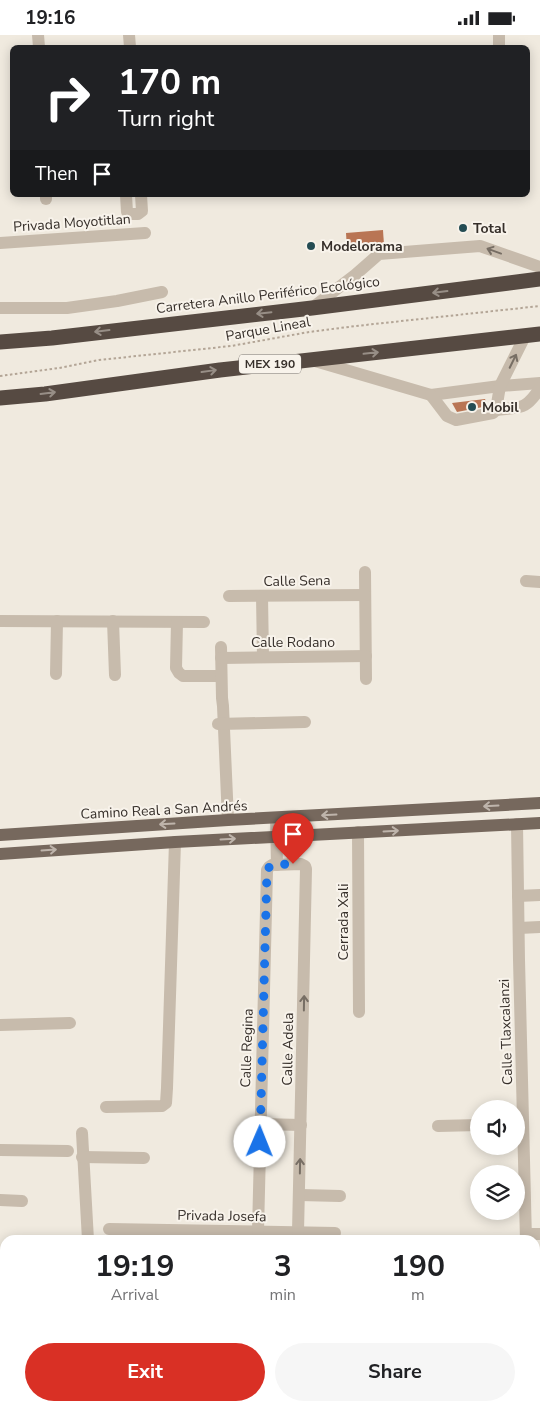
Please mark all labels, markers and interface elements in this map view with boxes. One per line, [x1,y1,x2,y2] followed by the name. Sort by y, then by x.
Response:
[25,5,75,31] text: 19:16
[118,59,221,106] text: 170 m
[35,65,100,130] icon: right
[118,104,214,134] text: Turn right
[88,160,116,188] icon: arrive
[35,161,78,187] text: Then
[13,209,131,237] street label: Privada Moyotitlan
[473,219,507,238] place label: Total
[457,222,469,234] marker: Total
[321,237,403,256] place label: Modelorama
[305,240,317,252] marker: Modelorama
[487,246,502,255] one-way arrow
[155,272,381,318] street label: Carretera Anillo Periférico Ecológico
[432,287,448,297] one-way arrow
[256,308,272,318] one-way arrow
[224,312,313,346] street label: Parque Lineal
[94,326,110,336] one-way arrow
[363,348,379,358] one-way arrow
[509,354,518,369] one-way arrow
[239,355,301,373] road number: MEX 190
[201,366,217,376] one-way arrow
[40,388,56,398] one-way arrow
[482,398,519,417] place label: Mobil
[466,401,478,413] marker: Mobil
[263,571,331,591] street label: Calle Sena
[251,633,335,652] street label: Calle Rodano
[80,796,248,824] street label: Camino Real a San Andrés
[484,801,500,810] one-way arrow
[321,811,337,820] one-way arrow
[272,813,314,864] pin
[159,820,175,829] one-way arrow
[279,820,307,848] icon: arrive
[382,826,398,835] one-way arrow
[220,834,236,843] one-way arrow
[40,845,56,855] one-way arrow
[334,884,353,960] street label: Cerrada Xali
[495,979,517,1085] street label: Calle Tlaxcalanzi
[299,995,308,1011] one-way arrow
[236,1008,258,1088] street label: Calle Regina
[278,1012,298,1086] street label: Calle Adela
[470,1100,525,1220] map controls
[470,1100,525,1155] button: sound
[233,1115,285,1167] position arrow
[295,1158,305,1174] one-way arrow
[470,1165,525,1220] button: layers
[177,1206,267,1226] street label: Privada Josefa
[95,1246,174,1287] text: 19:19
[274,1246,292,1287] text: 3
[391,1246,445,1287] text: 190
[111,1284,159,1306] text: Arrival
[269,1284,296,1306] text: min
[411,1284,425,1306] text: m
[25,1343,265,1401] button: Exit
[275,1343,515,1401] button: Share

